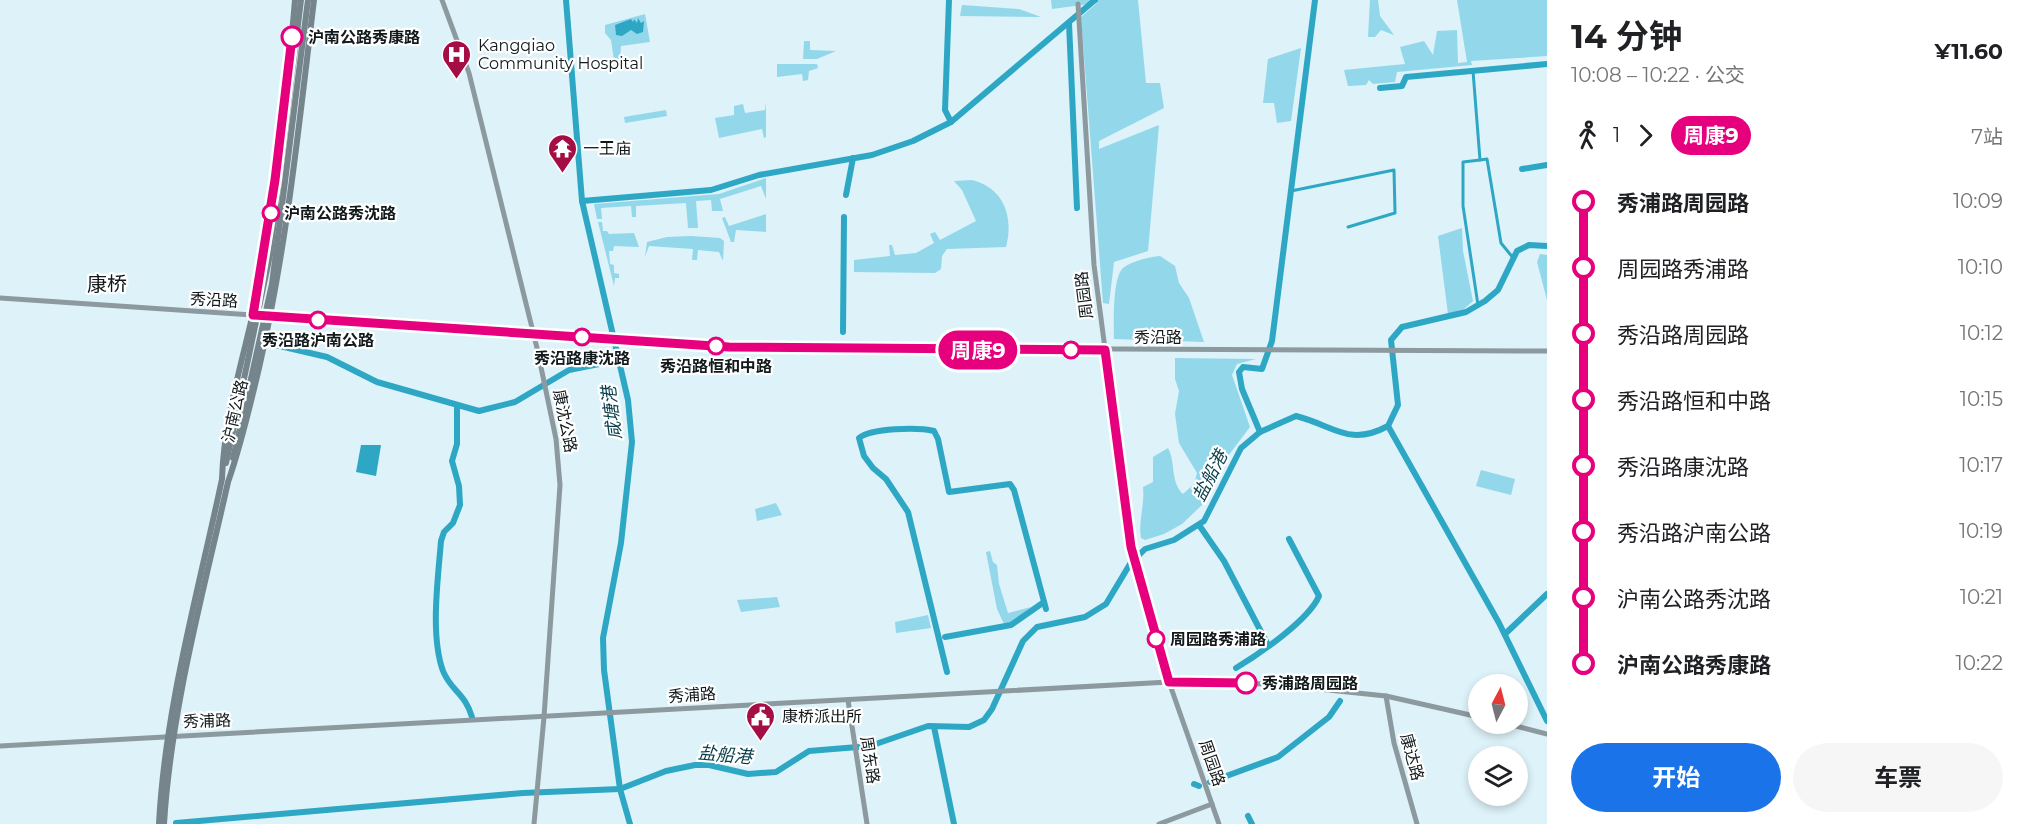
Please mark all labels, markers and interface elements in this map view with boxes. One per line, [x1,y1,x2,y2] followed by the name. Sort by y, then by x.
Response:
[1571,16,1682,56] text: 14 分钟
[281,26,303,48] marker: 沪南公路秀康路
[308,28,420,47] place label: 沪南公路秀康路
[478,36,643,73] place label: Kangqiao Community Hospital
[441,38,473,80] hospital icon: Kangqiao Community Hospital
[1934,38,2003,65] text: ¥11.60
[1571,63,1745,87] text: 10:08 – 10:22 · 公交
[1571,119,1604,152] icon: walk
[1629,119,1662,152] icon: forward
[1613,123,1620,147] text: 1
[1683,123,1739,148] text: 周康9
[1971,125,2003,149] text: 7站
[546,132,578,174] temple icon: 一王庙
[583,139,631,158] place label: 一王庙
[1953,189,2003,213] text: 10:09
[1617,190,1749,217] text: 秀浦路周园路
[262,204,280,222] marker: 沪南公路秀沈路
[284,204,396,223] place label: 沪南公路秀沈路
[1958,255,2003,279] text: 10:10
[1617,256,1749,283] text: 周园路秀浦路
[1072,270,1096,320] street label: 周园路
[87,272,127,296] district label: 康桥
[190,289,238,311] street label: 秀沿路
[309,311,327,329] marker: 秀沿路沪南公路
[1960,321,2003,345] text: 10:12
[1617,322,1749,349] text: 秀沿路周园路
[573,328,591,346] marker: 秀沿路康沈路
[1134,328,1182,347] street label: 秀沿路
[944,330,1012,370] line badge: 周康9
[262,331,374,350] place label: 秀沿路沪南公路
[707,337,725,355] marker: 秀沿路恒和中路
[950,338,1006,363] text: 周康9
[1062,341,1080,359] unlabelled marker
[534,349,630,368] place label: 秀沿路康沈路
[660,357,772,376] place label: 秀沿路恒和中路
[219,378,251,444] street label: 沪南公路
[597,382,626,441] water label: 咸塘港
[1960,387,2003,411] text: 10:15
[550,388,580,454] street label: 康沈公路
[1617,388,1771,415] text: 秀沿路恒和中路
[1188,444,1233,505] water label: 盐船港
[1959,453,2003,477] text: 10:17
[1617,454,1749,481] text: 秀沿路康沈路
[1959,519,2003,543] text: 10:19
[1617,520,1771,547] text: 秀沿路沪南公路
[1960,585,2003,609] text: 10:21
[1617,586,1771,613] text: 沪南公路秀沈路
[1147,630,1165,648] marker: 周园路秀浦路
[1170,630,1266,649] place label: 周园路秀浦路
[1956,651,2003,675] text: 10:22
[1617,652,1771,679] text: 沪南公路秀康路
[1235,672,1257,694] marker: 秀浦路周园路
[1262,674,1358,693] place label: 秀浦路周园路
[1468,674,1528,734] north arrow
[1468,674,1528,806] map controls
[667,684,717,706] street label: 秀浦路
[745,700,777,742] public building icon: 康桥派出所
[782,707,862,726] place label: 康桥派出所
[183,711,231,731] street label: 秀浦路
[1397,731,1427,783] street label: 康达路
[857,735,883,785] street label: 周东路
[1195,737,1229,789] street label: 周园路
[697,742,756,769] water label: 盐船港
[1571,743,1781,812] button: 开始
[1793,743,2003,812] button: 车票
[1468,746,1528,806] button: layers

